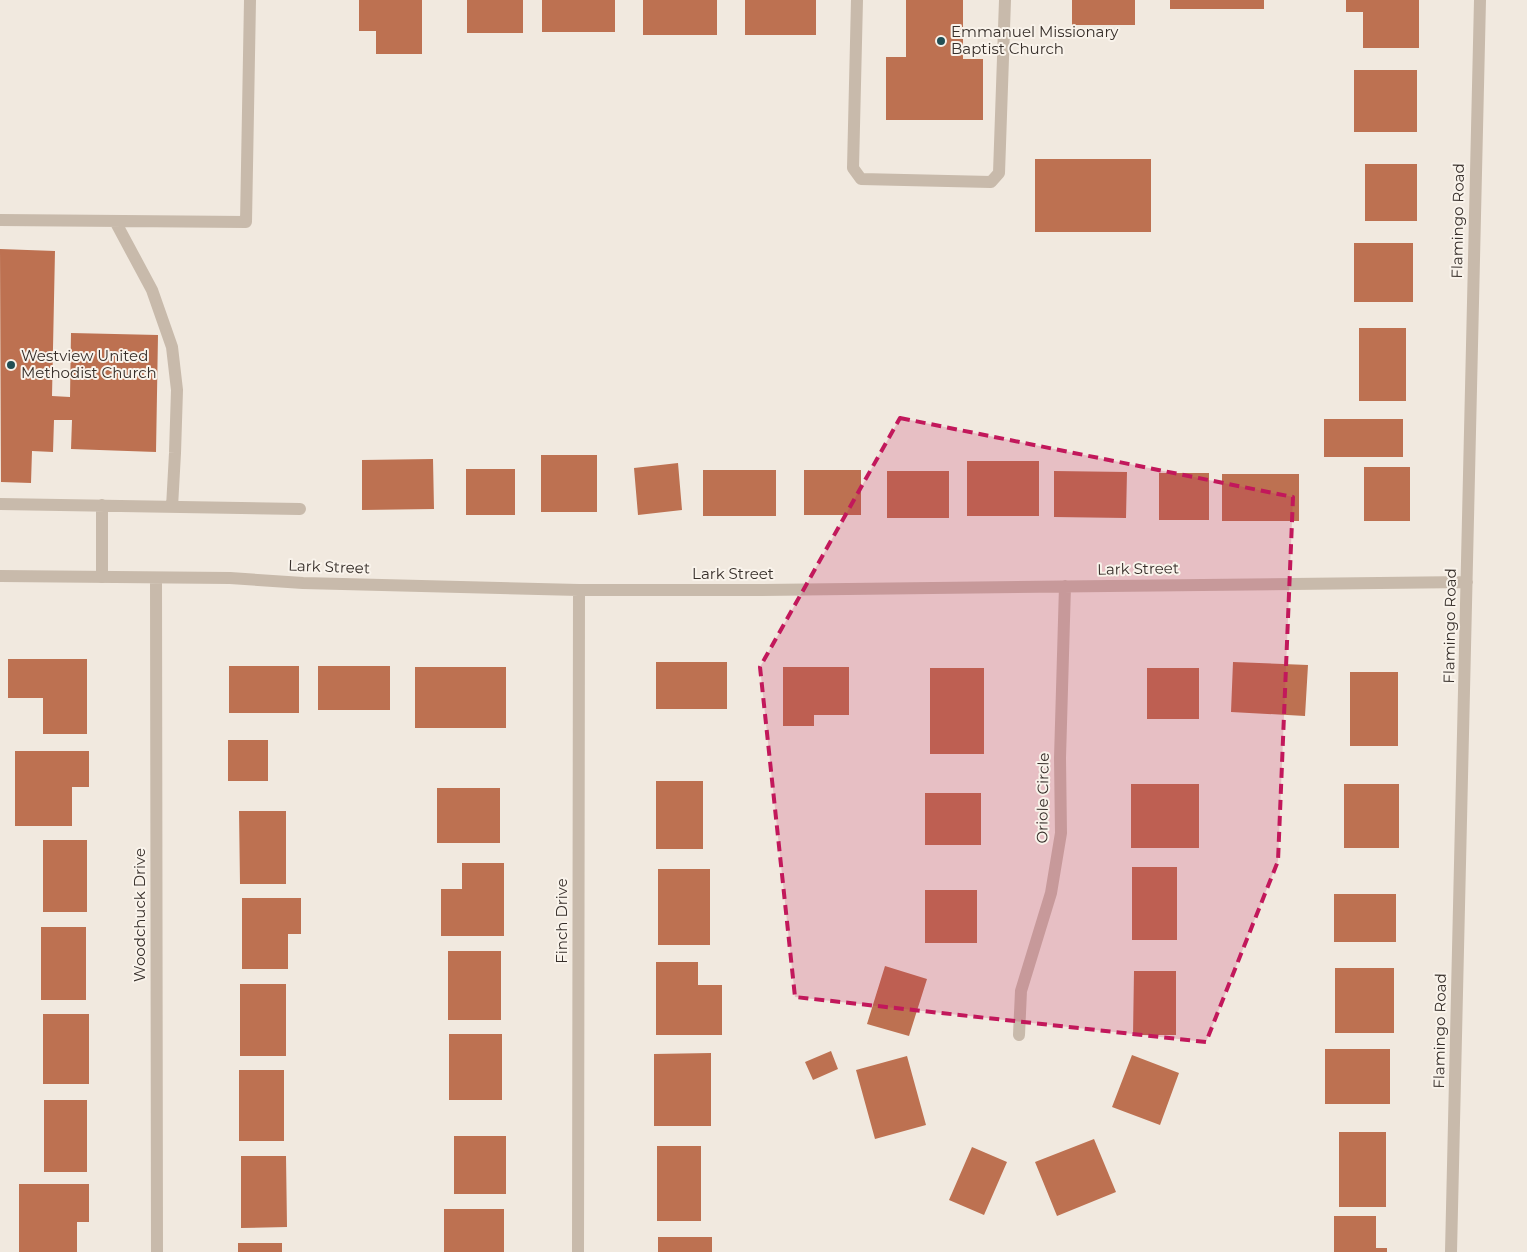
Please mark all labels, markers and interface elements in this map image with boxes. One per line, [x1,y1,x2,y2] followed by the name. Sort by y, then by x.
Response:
[951,22,1119,58] place label: Emmanuel Missionary Baptist Church
[935,35,947,47] marker: Emmanuel Missionary Baptist Church
[1447,163,1468,279] street label: Flamingo Road
[21,346,157,382] place label: Westview United Methodist Church
[5,359,17,371] marker: Westview United Methodist Church
[288,556,370,577] street label: Lark Street
[1097,558,1179,579] street label: Lark Street
[692,564,774,583] street label: Lark Street
[1439,568,1460,684] street label: Flamingo Road
[1032,752,1053,844] street label: Oriole Circle
[130,848,149,982] street label: Woodchuck Drive
[552,878,571,964] street label: Finch Drive
[1429,973,1450,1089] street label: Flamingo Road

